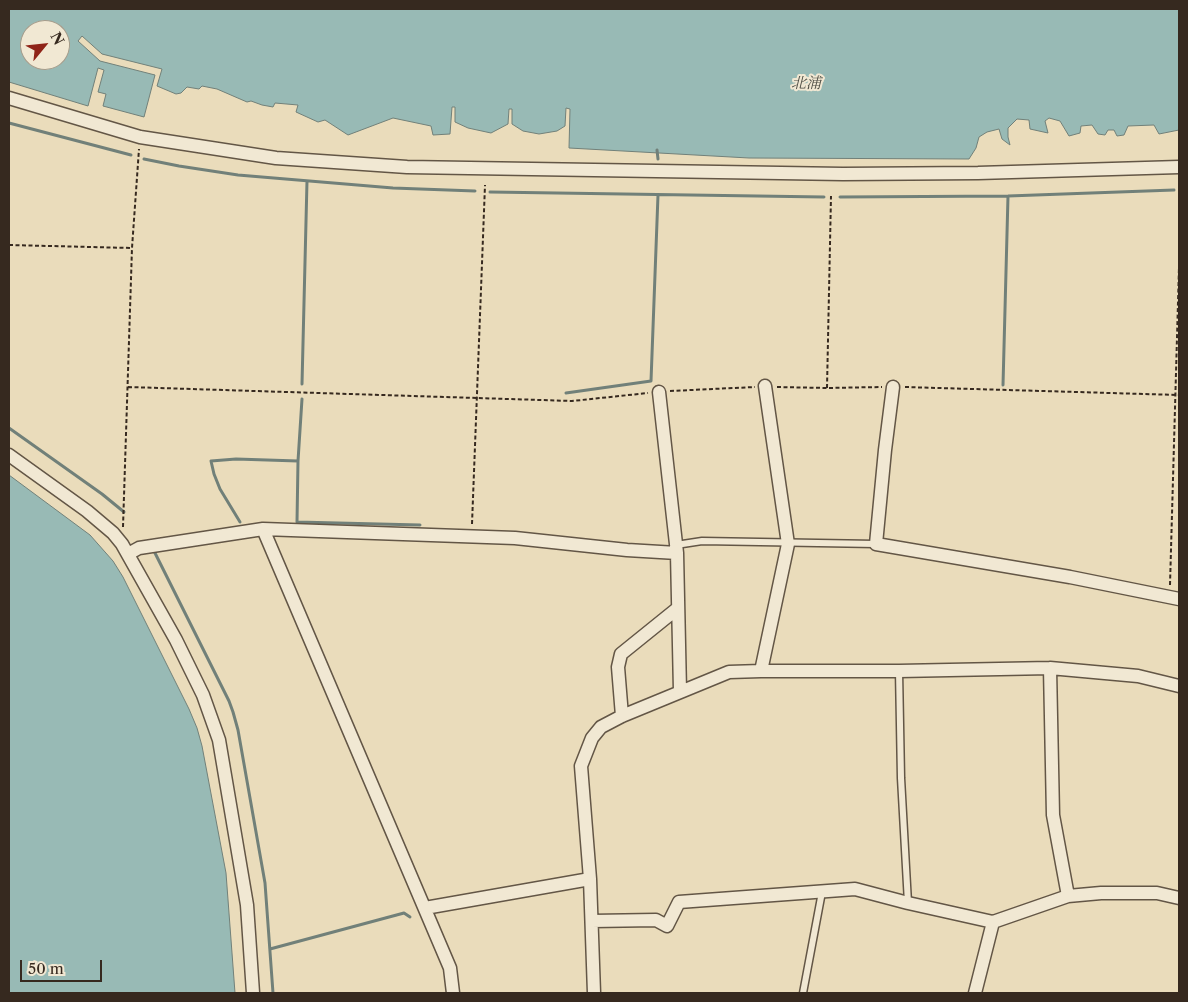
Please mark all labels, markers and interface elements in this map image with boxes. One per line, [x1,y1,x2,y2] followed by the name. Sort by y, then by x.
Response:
[20,20,70,70] north arrow
[47,29,68,48] text: N
[791,75,821,93] water label: 北浦
[22,950,105,982] scale bar
[28,959,64,978] text: 50 m

